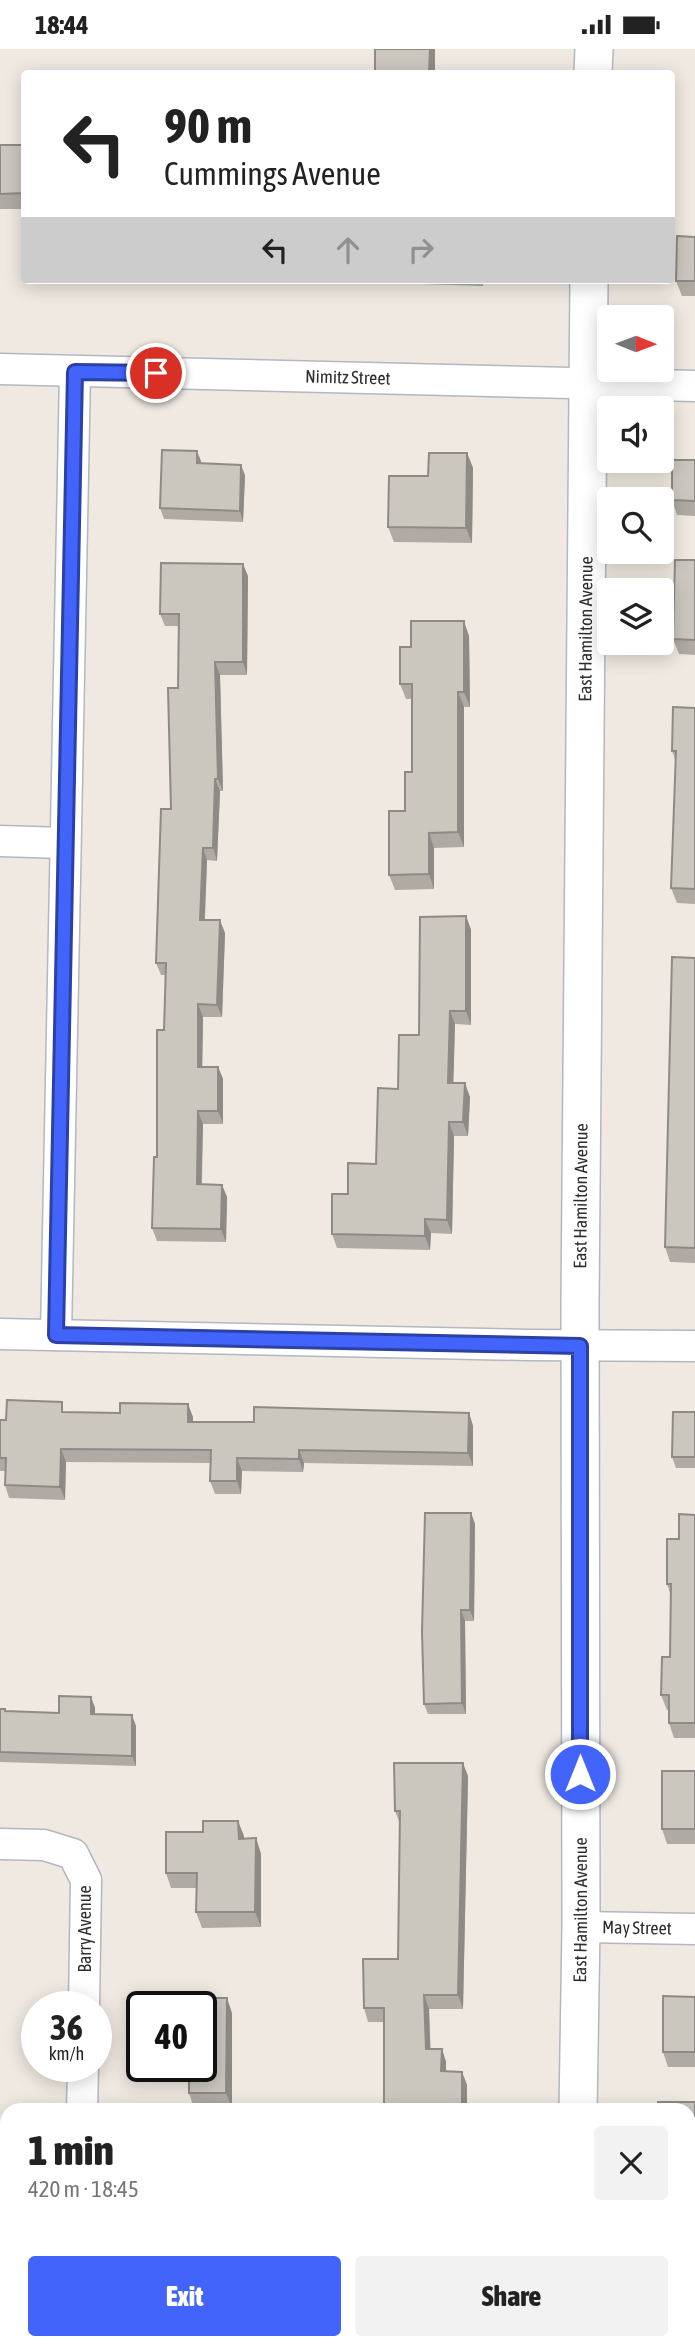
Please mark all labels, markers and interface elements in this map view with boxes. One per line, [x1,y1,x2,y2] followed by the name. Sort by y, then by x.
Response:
[35,10,89,40] text: 18:44
[164,97,252,153] text: 90 m
[49,98,140,189] icon: left
[164,155,381,192] text: Cummings Avenue
[256,231,294,269] icon: left
[329,231,367,269] icon: ahead
[402,231,440,269] icon: right
[597,305,674,381] north arrow
[597,305,674,655] map controls
[126,343,186,403] pin
[137,354,175,392] icon: arrive
[305,365,391,389] street label: Nimitz Street
[597,396,674,473] button: sound
[597,487,674,564] button: search
[574,556,597,702] street label: East Hamilton Avenue
[597,578,674,655] button: layers
[569,1123,592,1269] street label: East Hamilton Avenue
[543,1737,617,1811] position arrow
[569,1837,591,1983] street label: East Hamilton Avenue
[74,1885,95,1973] street label: Barry Avenue
[602,1916,672,1939] street label: May Street
[126,1991,217,2082] speed limit sign: 40
[50,2007,83,2047] text: 36
[49,2043,84,2064] text: km/h
[28,2126,114,2174] text: 1 min
[594,2126,668,2200] button: close
[28,2176,139,2202] text: 420 m · 18:45
[28,2256,341,2336] button: Exit
[355,2256,668,2336] button: Share

